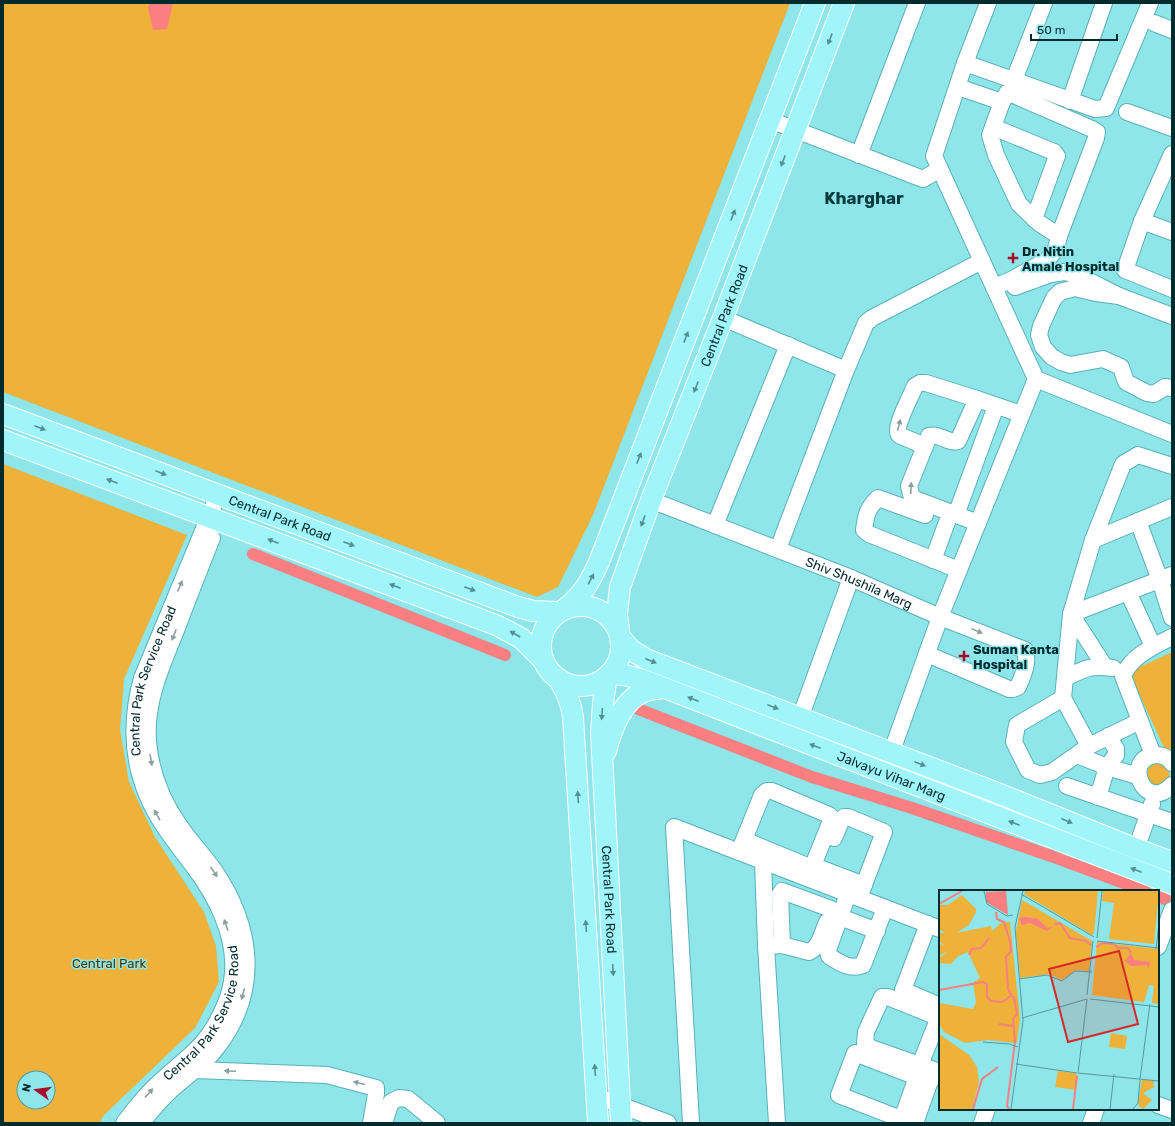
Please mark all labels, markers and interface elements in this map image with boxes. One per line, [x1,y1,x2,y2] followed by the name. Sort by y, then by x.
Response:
[1031,16,1117,42] scale bar
[1037,23,1065,37] text: 50 m
[826,34,832,46] one-way arrow
[780,155,786,167] one-way arrow
[824,188,904,208] district label: Kharghar
[730,209,736,221] one-way arrow
[1022,244,1119,274] place label: Dr. Nitin Amale Hospital
[1007,252,1019,264] marker: Dr. Nitin Amale Hospital
[697,262,750,369] street label: Central Park Road
[684,330,690,342] one-way arrow
[693,381,699,392] one-way arrow
[897,419,903,431] one-way arrow
[34,425,46,431] one-way arrow
[637,451,643,463] one-way arrow
[156,471,168,477] one-way arrow
[105,477,117,483] one-way arrow
[908,481,914,494] one-way arrow
[227,492,333,544] street label: Central Park Road
[640,515,646,527] one-way arrow
[267,537,279,543] one-way arrow
[343,541,355,547] one-way arrow
[804,554,915,612] street label: Shiv Shushila Marg
[588,573,595,584] one-way arrow
[177,580,183,591] one-way arrow
[388,583,400,589] one-way arrow
[465,587,477,593] one-way arrow
[127,603,179,757] street label: Central Park Service Road
[971,628,983,634] one-way arrow
[170,629,176,641] one-way arrow
[509,631,521,638] one-way arrow
[973,642,1059,672] place label: Suman Kanta Hospital
[958,650,970,662] marker: Suman Kanta Hospital
[646,658,658,664] one-way arrow
[688,696,699,702] one-way arrow
[767,705,779,711] one-way arrow
[598,708,605,720] one-way arrow
[808,742,820,748] one-way arrow
[835,748,948,804] street label: Jalvayu Vihar Marg
[148,754,154,766] one-way arrow
[915,762,927,768] one-way arrow
[575,790,581,803] one-way arrow
[154,810,160,821] one-way arrow
[1008,819,1020,825] one-way arrow
[1062,819,1074,825] one-way arrow
[599,845,620,954] street label: Central Park Road
[211,866,218,878] one-way arrow
[1129,866,1141,872] one-way arrow
[939,890,1159,1110] inset map
[222,919,228,931] one-way arrow
[583,919,589,932] one-way arrow
[160,945,241,1083] street label: Central Park Service Road
[72,956,146,971] park label: Central Park
[610,964,617,976] one-way arrow
[240,989,246,1001] one-way arrow
[591,1064,598,1076] one-way arrow
[224,1068,236,1075] one-way arrow
[16,1070,56,1110] north arrow
[353,1080,365,1086] one-way arrow
[20,1082,34,1093] text: N
[144,1088,154,1098] one-way arrow

